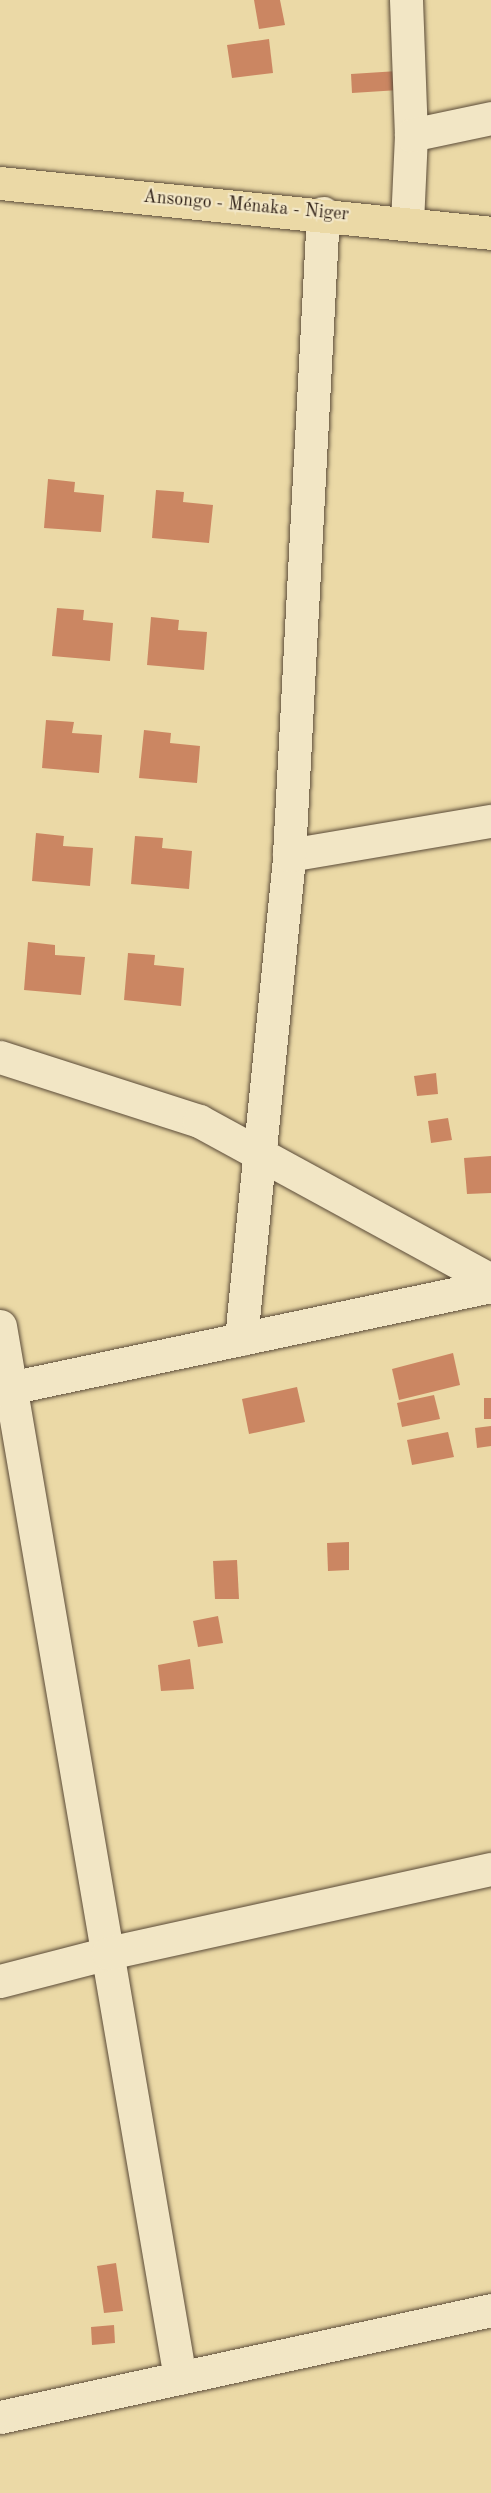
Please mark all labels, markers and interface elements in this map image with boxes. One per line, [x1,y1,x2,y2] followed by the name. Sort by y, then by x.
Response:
[142,186,350,226] street label: Ansongo - Ménaka - Niger

